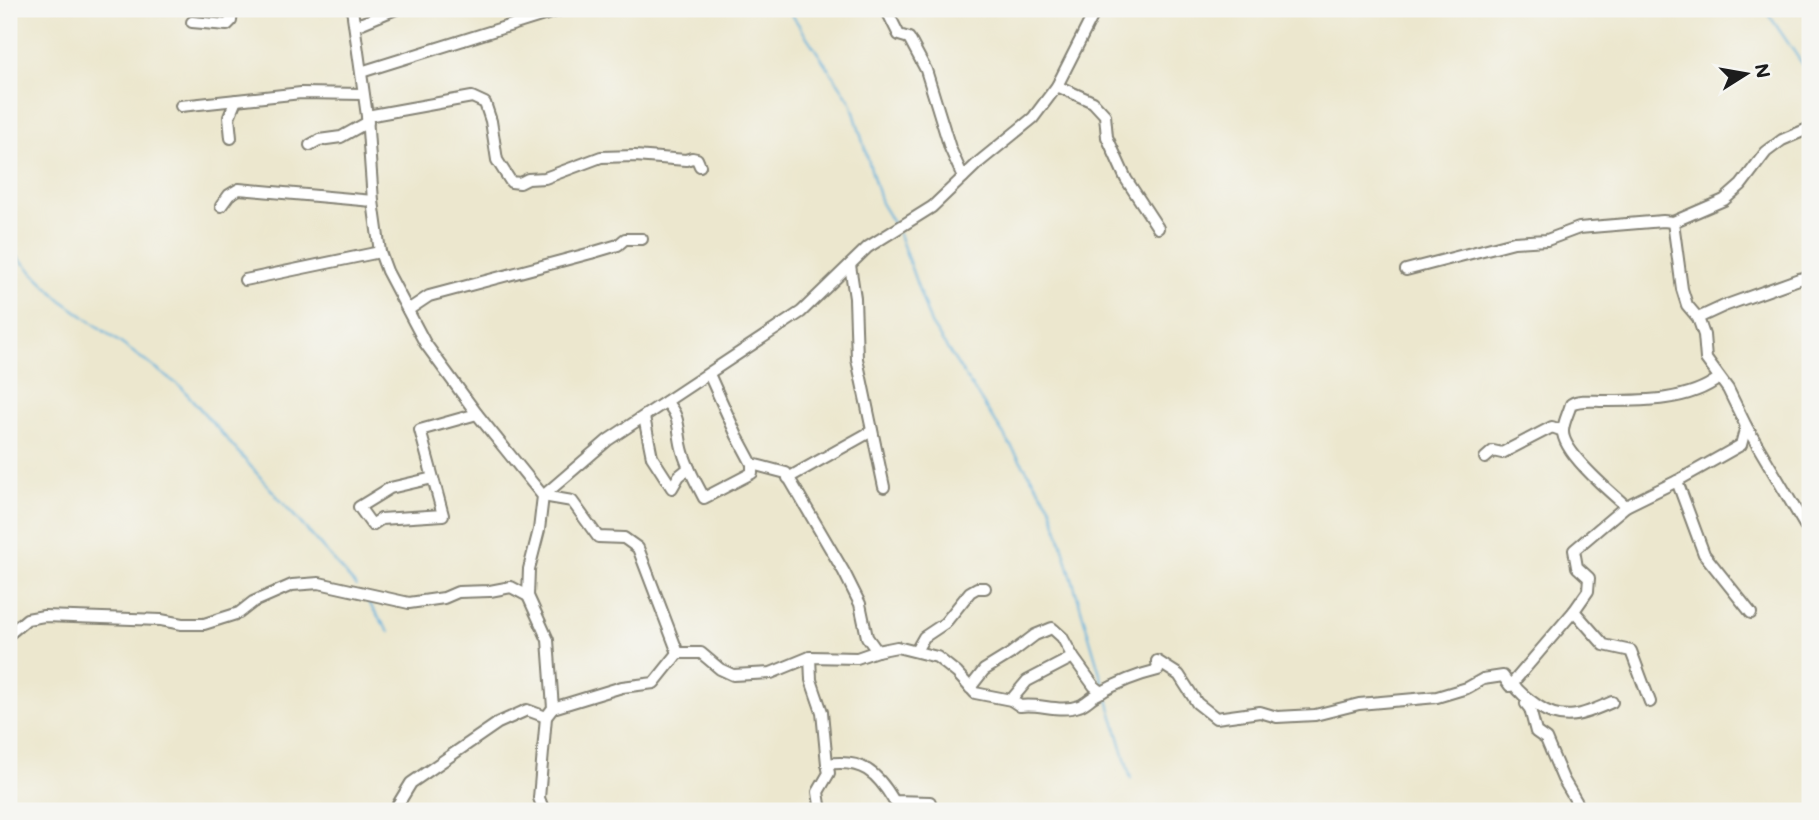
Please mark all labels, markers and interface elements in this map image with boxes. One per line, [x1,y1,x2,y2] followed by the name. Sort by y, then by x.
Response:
[1710,38,1780,108] north arrow
[1750,61,1777,80] text: N

